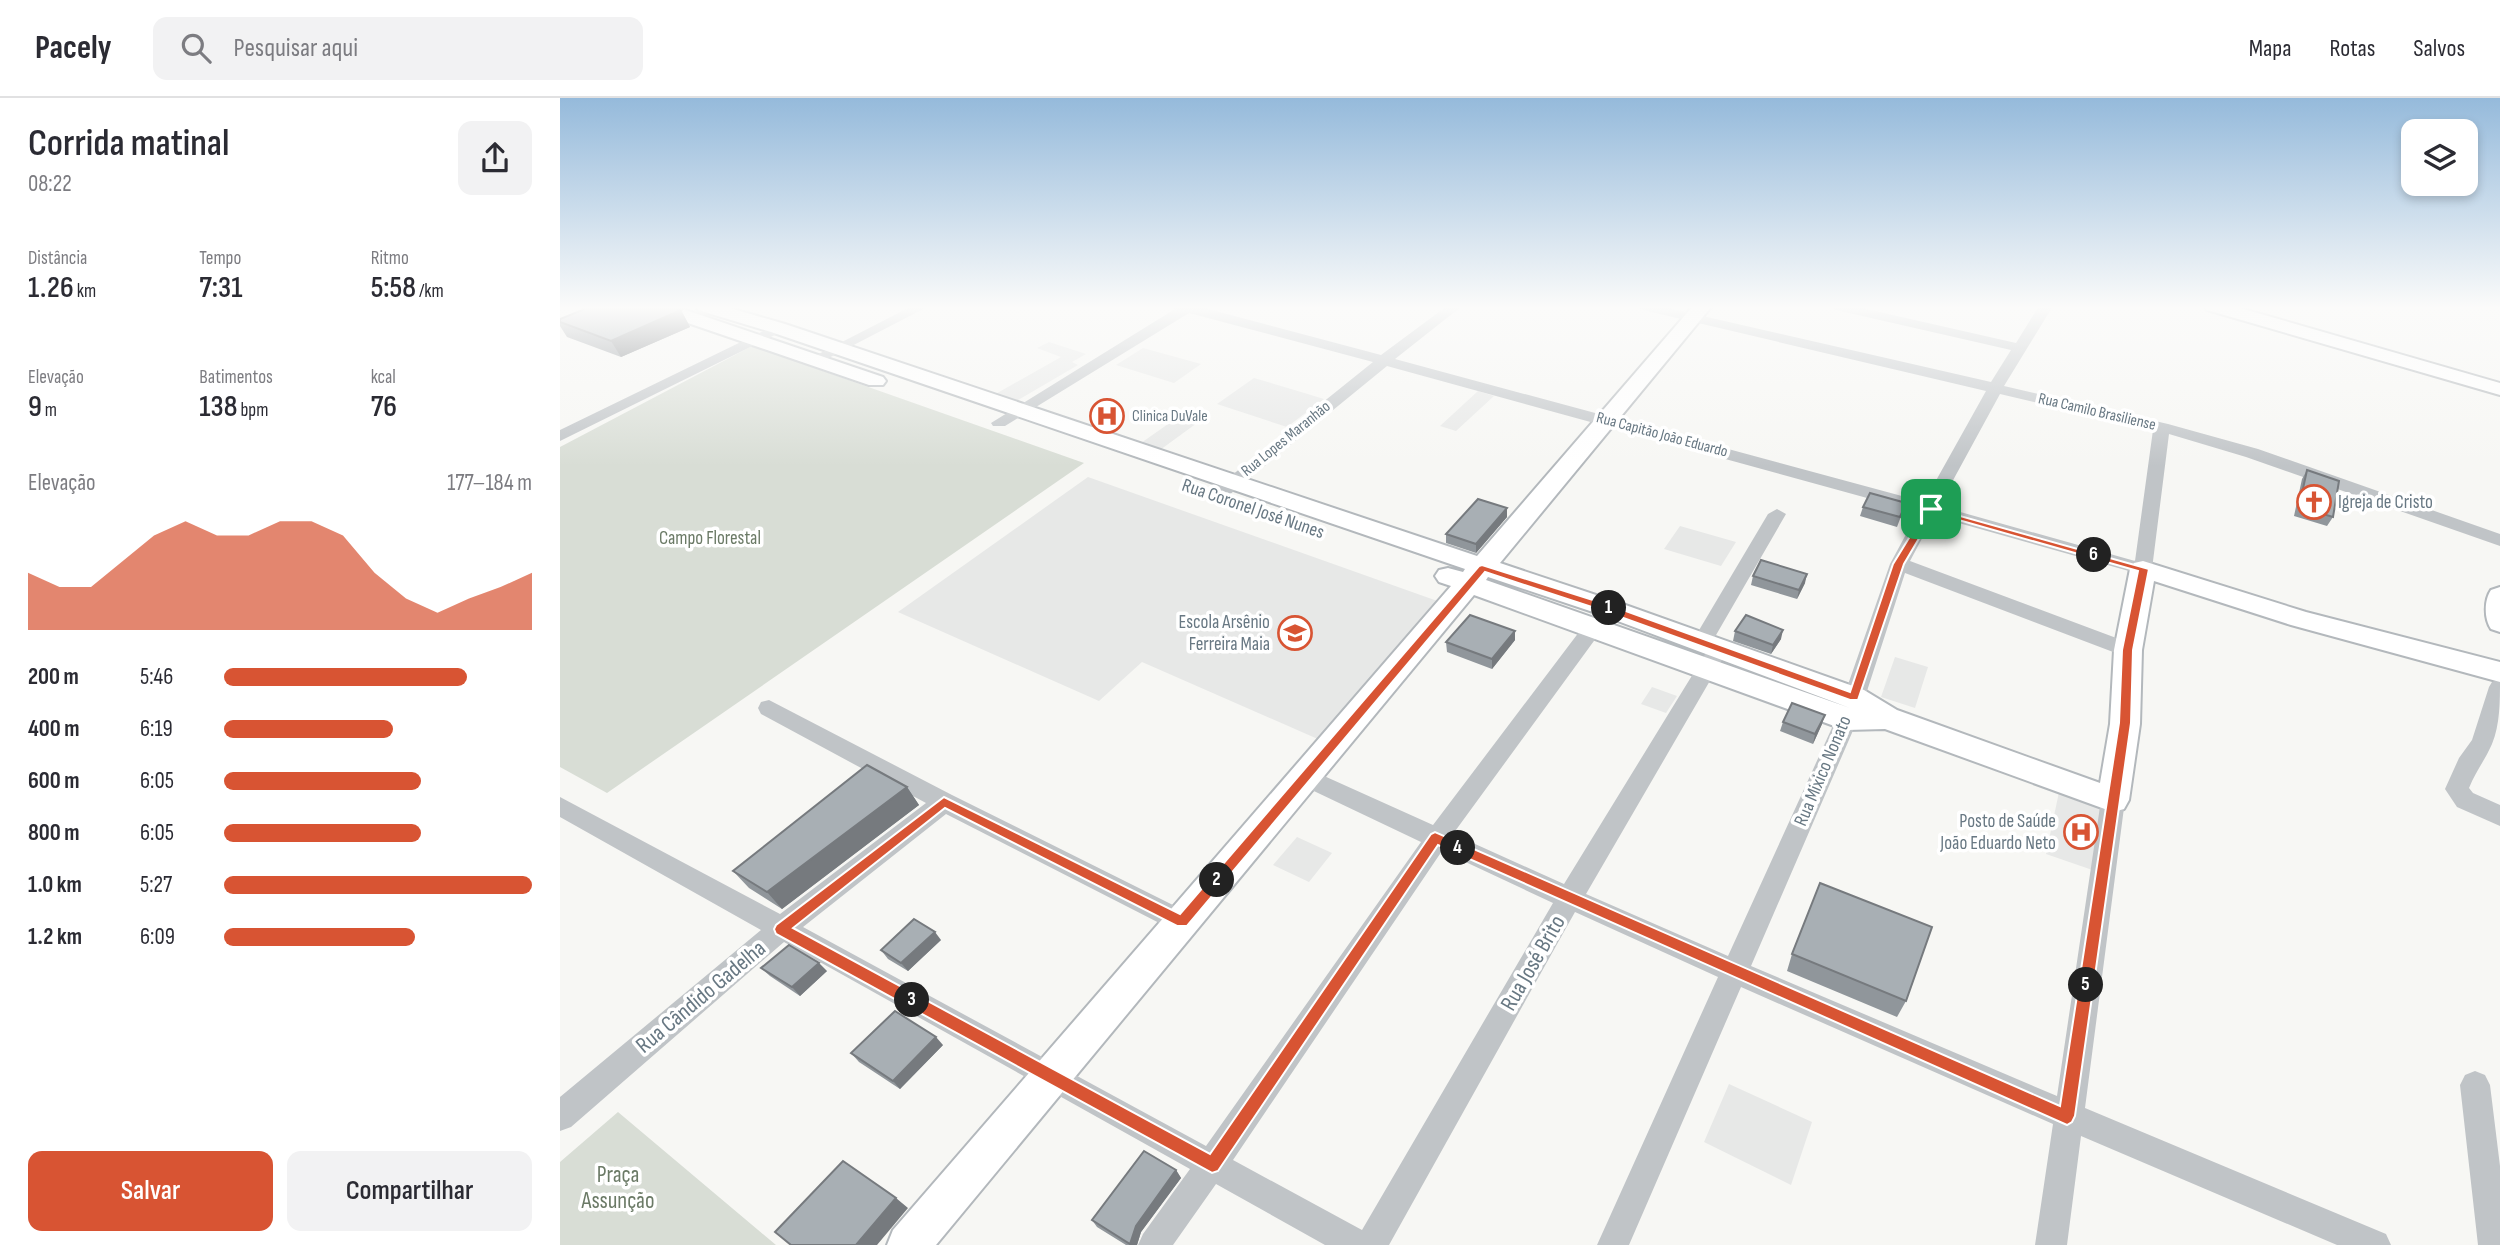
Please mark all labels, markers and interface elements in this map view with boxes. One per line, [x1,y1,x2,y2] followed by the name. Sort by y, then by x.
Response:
[153,17,643,80] search box
[35,28,111,68] text: Pacely
[177,29,215,67] icon: search
[233,33,358,64] text: Pesquisar aqui
[2249,34,2292,63] text: Mapa
[2330,34,2375,63] text: Rotas
[2413,34,2465,63] text: Salvos
[2401,119,2478,196] map controls
[2401,119,2478,196] button: layers
[28,121,229,166] text: Corrida matinal
[458,121,532,195] button: share
[28,170,72,198] text: 08:22
[28,247,87,270] text: Distância
[199,247,241,270] text: Tempo
[371,247,409,270] text: Ritmo
[28,270,74,306] text: 1.26
[199,270,242,306] text: 7:31
[371,270,416,306] text: 5:58
[74,280,96,303] text: km
[416,280,444,303] text: /km
[28,366,84,389] text: Elevação
[199,366,273,389] text: Batimentos
[371,366,396,389] text: kcal
[28,389,42,425] text: 9
[199,389,237,425] text: 138
[371,389,397,425] text: 76
[2036,389,2158,435] street label: Rua Camilo Brasiliense
[1088,397,1126,435] hospital icon: Clinica DuVale
[1238,397,1334,481] street label: Rua Lopes Maranhão
[42,399,57,422] text: m
[237,399,268,422] text: bpm
[1132,407,1208,426] place label: Clinica DuVale
[1594,408,1730,462] street label: Rua Capitão João Eduardo
[28,469,96,497] text: Elevação
[447,469,532,497] text: 177–184 m
[1179,474,1327,544] street label: Rua Coronel José Nunes
[1901,479,1961,539] pin
[2295,483,2333,521] church icon: Igreja de Cristo
[1912,490,1950,528] icon: arrive
[2338,491,2433,514] place label: Igreja de Cristo
[659,527,761,550] park label: Campo Florestal
[2076,538,2112,573] pin: 6
[2089,543,2098,566] text: 6
[1592,590,1626,626] pin: 1
[1605,596,1612,619] text: 1
[1178,611,1270,656] place label: Escola Arsênio Ferreira Maia
[1276,614,1314,652] school or university icon: Escola Arsênio Ferreira Maia
[28,663,79,691] text: 200 m
[140,663,173,691] text: 5:46
[1789,712,1857,830] street label: Rua Mixico Nonato
[28,715,79,743] text: 400 m
[140,715,173,743] text: 6:19
[28,767,80,795] text: 600 m
[140,767,174,795] text: 6:05
[1939,810,2056,855] place label: Posto de Saúde João Eduardo Neto
[2062,813,2100,851] hospital icon: Posto de Saúde João Eduardo Neto
[28,819,80,847] text: 800 m
[140,819,174,847] text: 6:05
[1440,830,1476,866] pin: 4
[1453,836,1462,859] text: 4
[1200,862,1234,898] pin: 2
[1212,868,1221,891] text: 2
[28,871,82,899] text: 1.0 km
[140,871,172,899] text: 5:27
[1494,910,1572,1016] street label: Rua José Brito
[28,923,82,951] text: 1.2 km
[140,923,175,951] text: 6:09
[630,935,772,1059] street label: Rua Cândido Gadelha
[2068,968,2104,1002] pin: 5
[2081,973,2090,996] text: 5
[894,982,930,1018] pin: 3
[907,988,916,1011] text: 3
[28,1151,273,1231] button: Salvar
[287,1151,532,1231] button: Compartilhar
[581,1161,654,1215] park label: Praça Assunção

